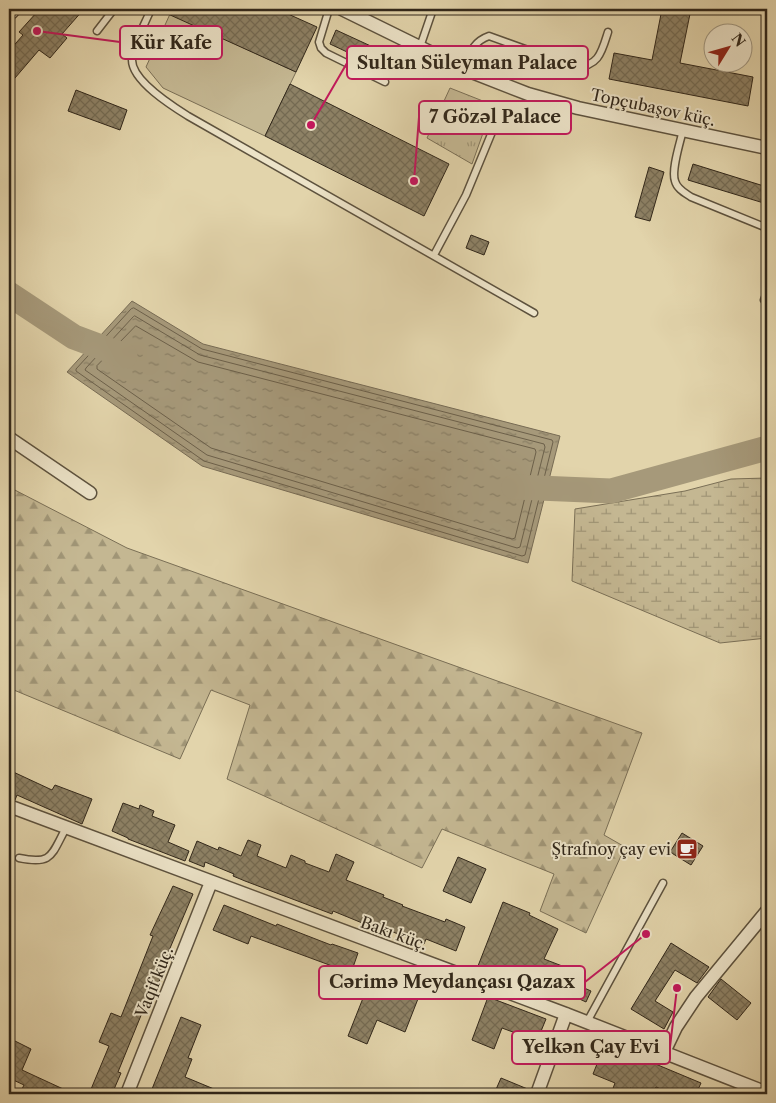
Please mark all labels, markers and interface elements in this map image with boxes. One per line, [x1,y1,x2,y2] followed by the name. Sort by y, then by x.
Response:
[704,22,754,72] north arrow
[120,26,222,59] callout: Kür Kafe
[728,30,749,50] text: N
[130,32,212,54] text: Kür Kafe
[347,46,588,79] callout: Sultan Süleyman Palace
[357,52,578,74] text: Sultan Süleyman Palace
[589,84,717,130] street label: Topçubaşov küç.
[419,101,571,134] callout: 7 Gözəl Palace
[429,106,561,128] text: 7 Gözəl Palace
[675,837,699,861] cafe icon: Ştrafnoy çay evi
[551,839,671,859] place label: Ştrafnoy çay evi
[358,912,430,954] street label: Bakı küç.
[130,944,177,1021] street label: Vaqif küç.
[319,966,585,999] callout: Cərimə Meydançası Qazax
[329,971,575,993] text: Cərimə Meydançası Qazax
[512,1031,670,1064] callout: Yelkən Çay Evi
[521,1036,660,1058] text: Yelkən Çay Evi

